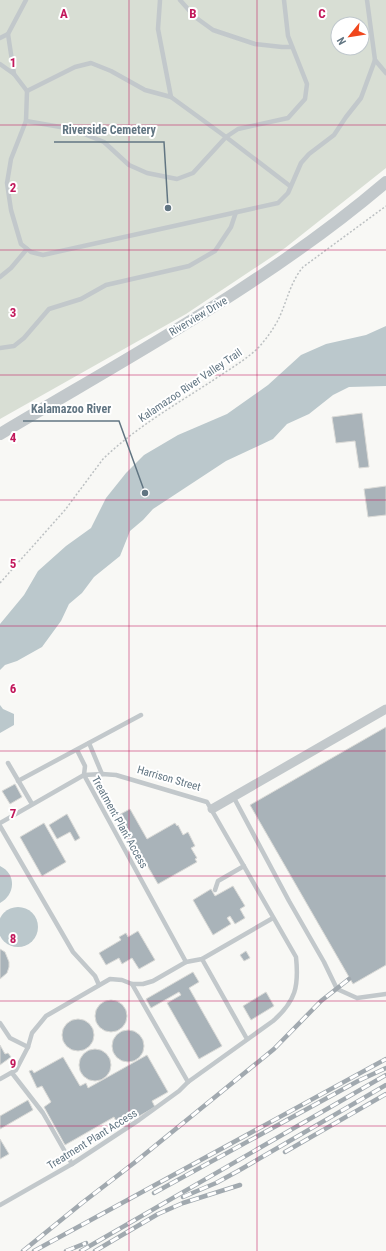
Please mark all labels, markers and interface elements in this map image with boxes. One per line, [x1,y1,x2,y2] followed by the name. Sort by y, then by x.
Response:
[60,6,68,21] text: A
[189,6,197,21] text: B
[318,6,326,21] text: C
[330,16,370,56] north arrow
[334,34,349,47] text: N
[10,55,16,70] text: 1
[54,118,164,142] callout: Riverside Cemetery
[62,123,156,137] text: Riverside Cemetery
[10,180,17,195] text: 2
[167,294,230,339] street label: Riverview Drive
[10,305,16,320] text: 3
[136,346,244,425] street label: Kalamazoo River Valley Trail
[23,397,119,421] callout: Kalamazoo River
[31,402,111,416] text: Kalamazoo River
[10,430,17,445] text: 4
[10,556,17,571] text: 5
[10,681,17,696] text: 6
[136,763,202,794] street label: Harrison Street
[89,774,150,871] street label: Treatment Plant Access
[10,806,17,821] text: 7
[10,931,16,946] text: 8
[10,1056,16,1071] text: 9
[45,1106,140,1172] street label: Treatment Plant Access

